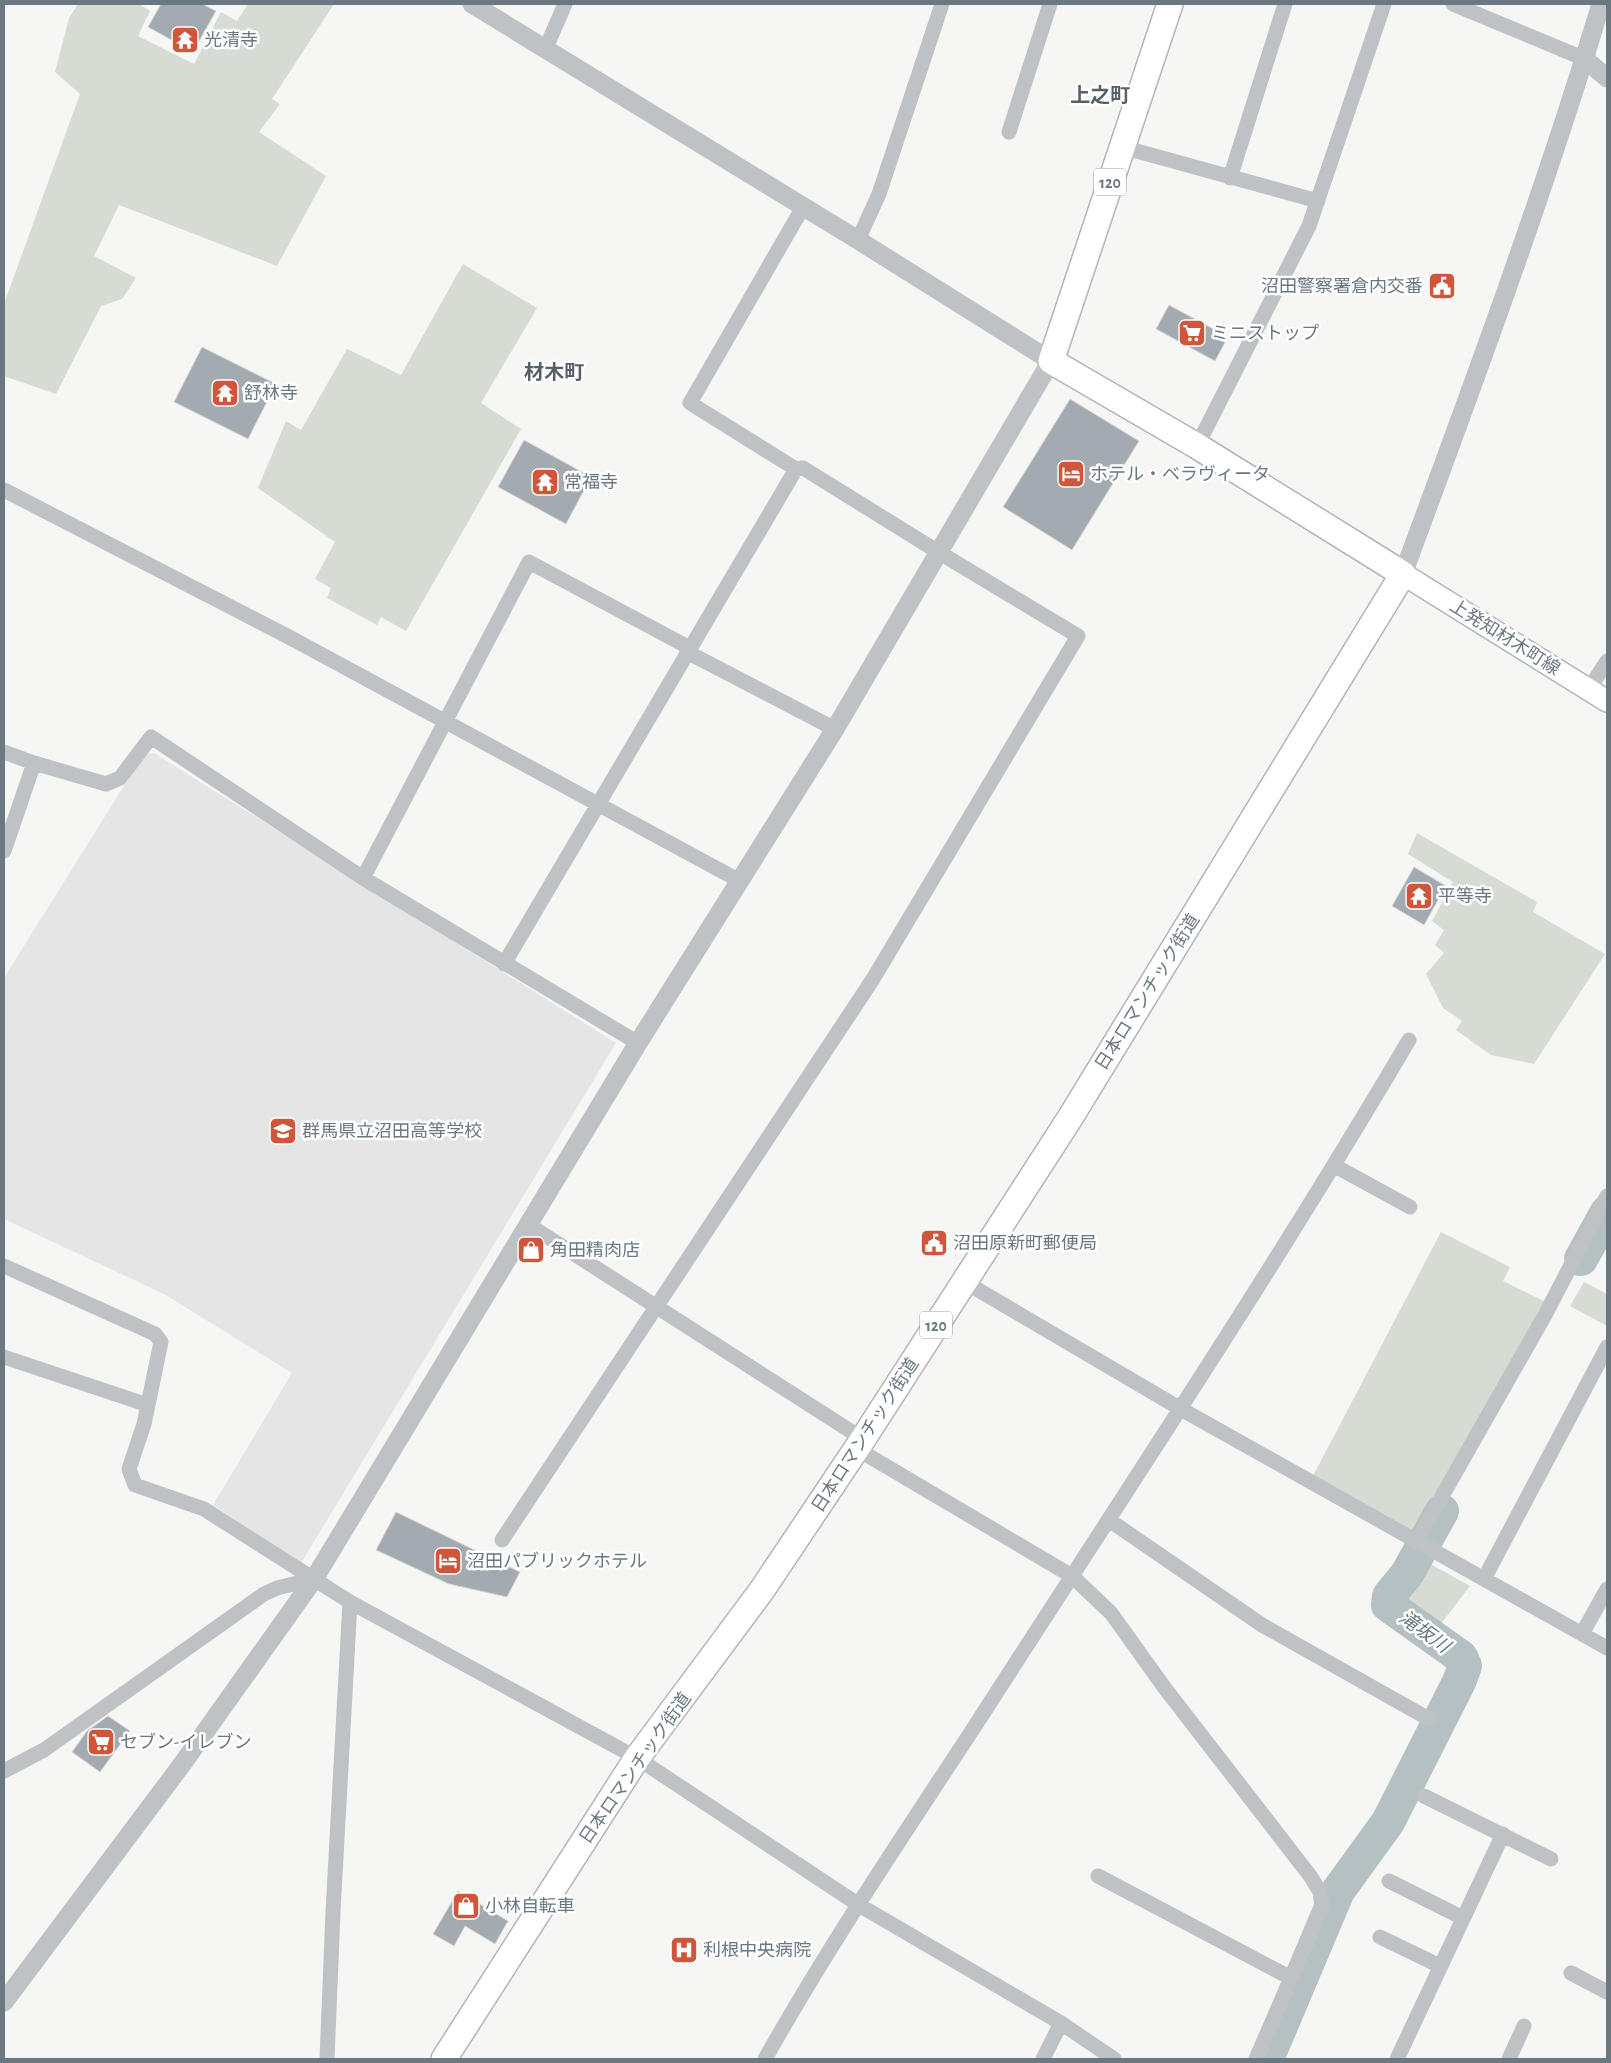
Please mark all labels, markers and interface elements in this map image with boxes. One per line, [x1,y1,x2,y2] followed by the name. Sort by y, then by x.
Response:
[170,25,200,55] temple icon: 光清寺
[204,31,258,50] place label: 光清寺
[1070,85,1130,106] district label: 上之町
[1094,168,1126,196] road number: 120
[1427,271,1457,301] public building icon: 沼田警察署倉内交番
[1261,276,1423,296] place label: 沼田警察署倉内交番
[1177,318,1207,348] supermarket icon: ミニストップ
[1211,324,1319,343] place label: ミニストップ
[524,361,584,383] district label: 材木町
[210,378,240,408] temple icon: 舒林寺
[244,384,298,403] place label: 舒林寺
[1056,459,1086,489] hotel icon: ホテル・ベラヴィータ
[1090,464,1270,484] place label: ホテル・ベラヴィータ
[530,467,560,497] temple icon: 常福寺
[564,473,618,492] place label: 常福寺
[1446,595,1564,679] street label: 上発知材木町線
[1404,881,1434,911] temple icon: 平等寺
[1438,886,1492,906] place label: 平等寺
[1091,910,1203,1074] street label: 日本ロマンチック街道
[268,1116,298,1146] school or university icon: 群馬県立沼田高等学校
[302,1121,482,1141] place label: 群馬県立沼田高等学校
[919,1228,949,1258] public building icon: 沼田原新町郵便局
[953,1234,1097,1253] place label: 沼田原新町郵便局
[516,1235,546,1265] shop icon: 角田精肉店
[550,1240,640,1260] place label: 角田精肉店
[920,1312,952,1338] road number: 120
[808,1354,922,1516] street label: 日本ロマンチック街道
[433,1546,463,1576] hotel icon: 沼田パブリックホテル
[467,1551,647,1571] place label: 沼田パブリックホテル
[1395,1607,1455,1658] water label: 滝坂川
[575,1689,695,1847] street label: 日本ロマンチック街道
[86,1727,116,1757] supermarket icon: セブン-イレブン
[120,1732,252,1752] place label: セブン-イレブン
[451,1891,481,1921] shop icon: 小林自転車
[485,1896,575,1916] place label: 小林自転車
[669,1935,699,1965] hospital icon: 利根中央病院
[703,1940,811,1960] place label: 利根中央病院

